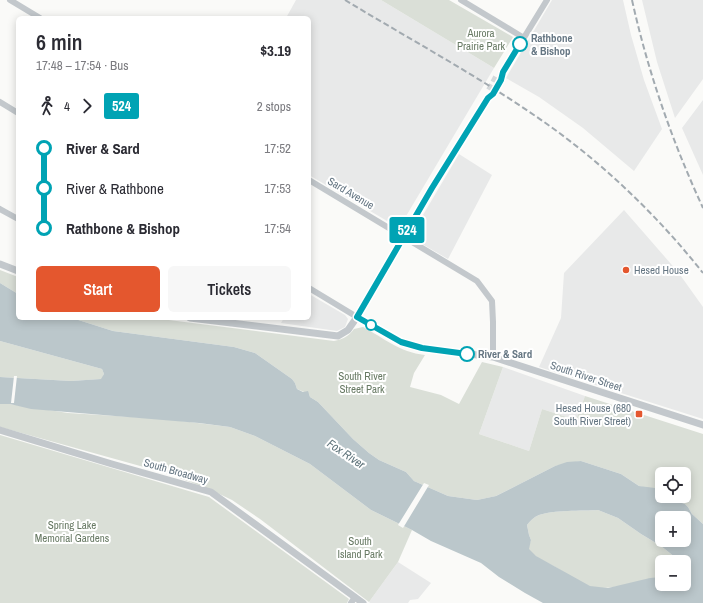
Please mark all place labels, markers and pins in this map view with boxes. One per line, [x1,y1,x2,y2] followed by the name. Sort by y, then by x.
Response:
[531,31,573,58] place label: Rathbone & Bishop
[512,36,528,52] marker: Rathbone & Bishop
[634,263,689,277] place label: Hesed House
[621,265,631,275] marker: Hesed House
[365,319,377,331] unlabelled marker
[459,346,475,362] marker: River & Sard
[478,347,532,361] place label: River & Sard
[554,401,631,428] place label: Hesed House (680 South River Street)
[634,409,644,419] marker: Hesed House (680 South River Street)

